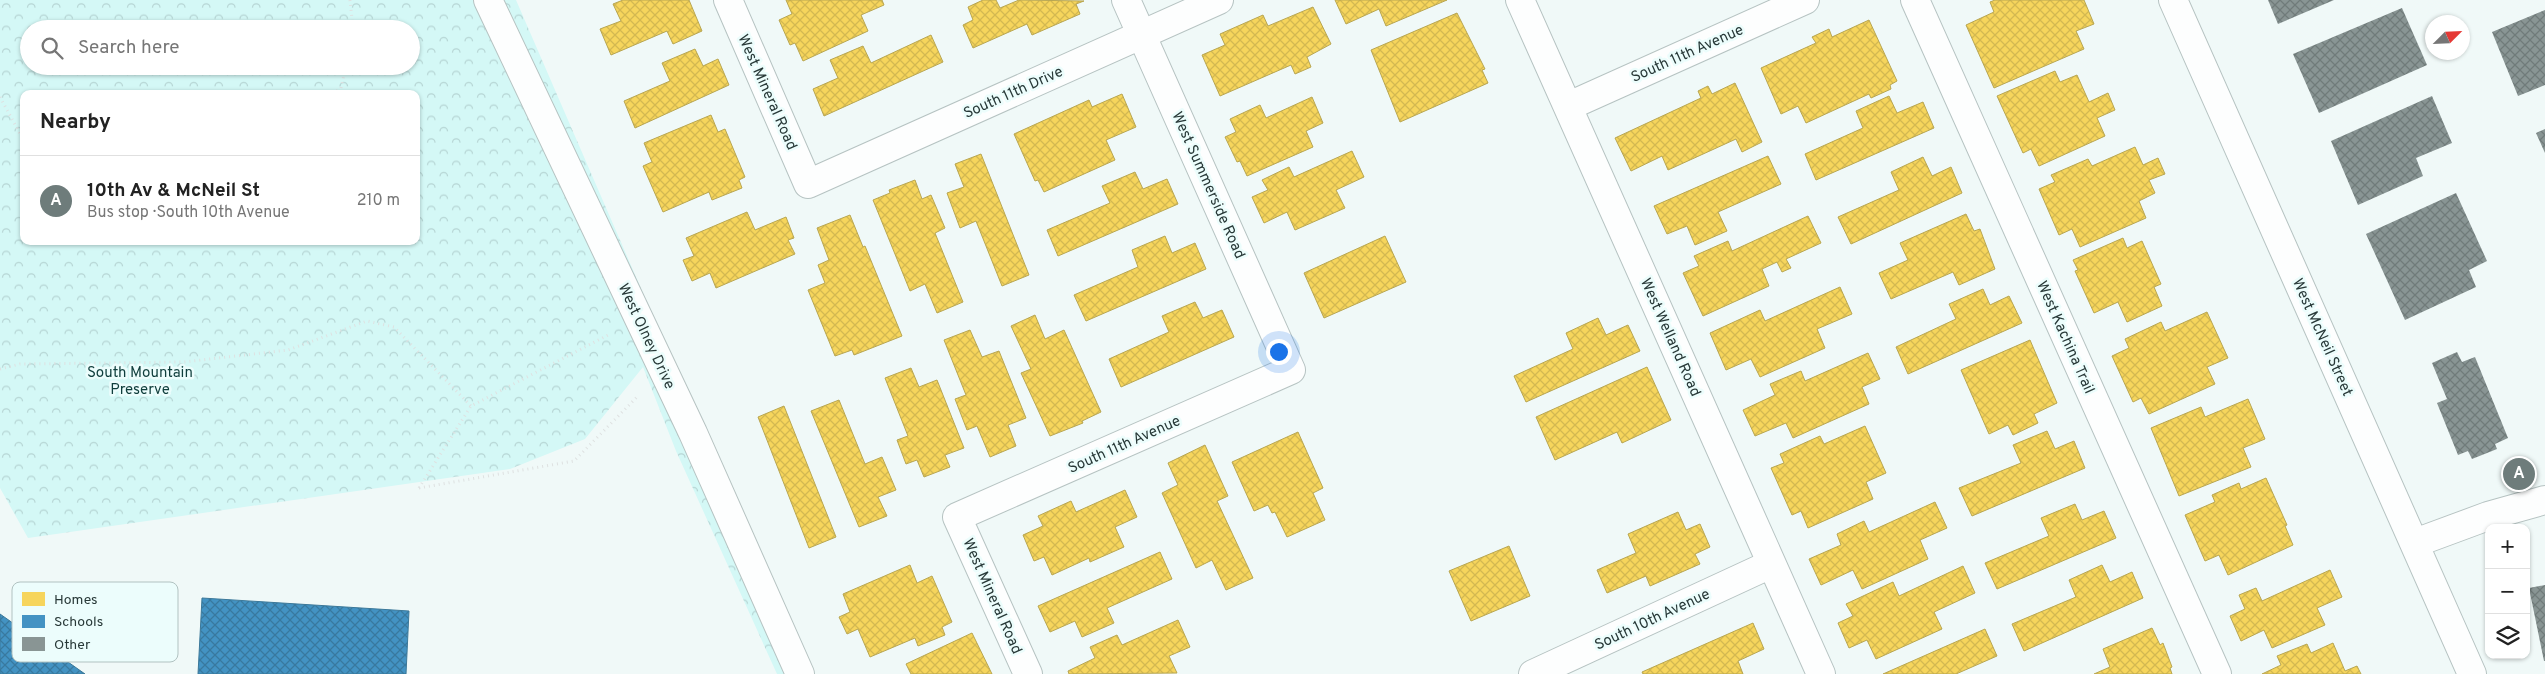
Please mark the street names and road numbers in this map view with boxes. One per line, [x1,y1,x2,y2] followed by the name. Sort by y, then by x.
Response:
[1628,21,1747,88] street label: South 11th Avenue
[733,32,801,153] street label: West Mineral Road
[961,63,1066,124] street label: South 11th Drive
[1167,109,1249,262] street label: West Summerside Road
[1635,275,1704,400] street label: West Welland Road
[2287,276,2356,400] street label: West McNeil Street
[2031,278,2098,397] street label: West Kachina Trail
[613,281,678,393] street label: West Olney Drive
[1065,412,1184,479] street label: South 11th Avenue
[958,536,1026,657] street label: West Mineral Road
[1592,585,1713,655] street label: South 10th Avenue

